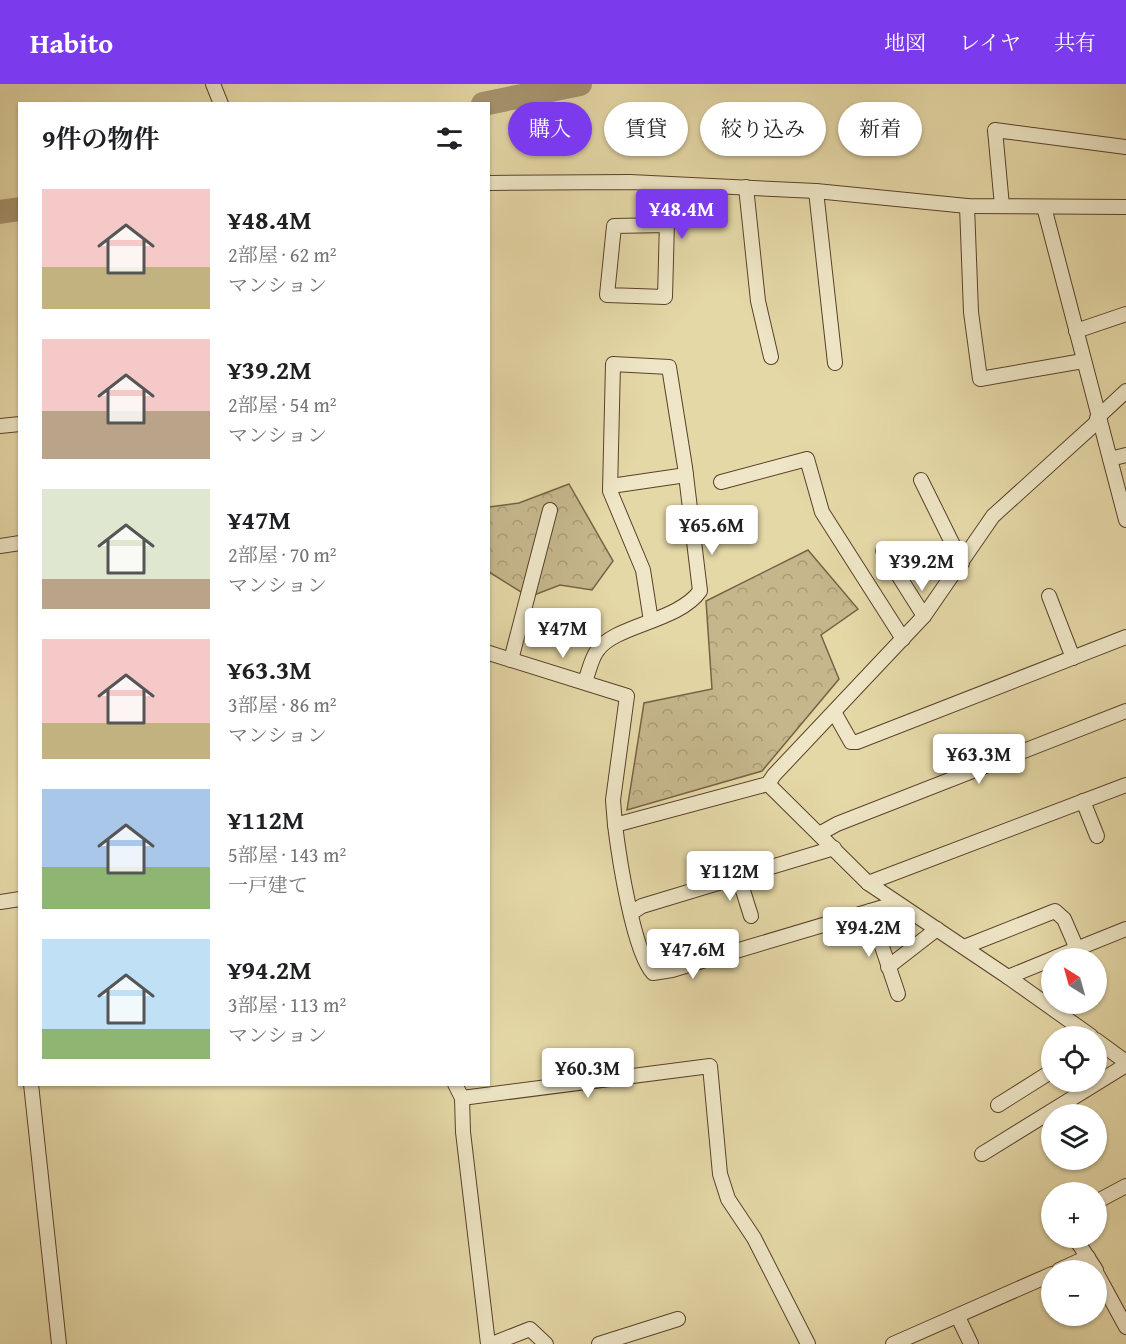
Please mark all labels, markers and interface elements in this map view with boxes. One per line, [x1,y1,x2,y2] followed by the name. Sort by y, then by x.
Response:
[30,22,113,63] text: Habito
[884,27,926,58] text: 地図
[959,27,1021,58] text: レイヤ
[1054,27,1096,58] text: 共有
[508,102,592,156] chip: 購入
[604,102,688,156] chip: 賃貸
[700,102,826,156] chip: 絞り込み
[838,102,922,156] chip: 新着
[42,119,159,158] text: 9件の物件
[433,122,466,155] icon: filters
[633,189,731,240] pin: ¥48.4M
[650,194,714,223] text: ¥48.4M
[228,200,312,239] text: ¥48.4M
[90,213,162,285] icon: home
[228,240,337,269] text: 2部屋 · 62 m²
[228,270,327,299] text: マンション
[228,350,312,389] text: ¥39.2M
[90,363,162,435] icon: home
[228,390,337,419] text: 2部屋 · 54 m²
[228,420,327,449] text: マンション
[228,500,291,539] text: ¥47M
[663,505,761,556] pin: ¥65.6M
[680,510,744,539] text: ¥65.6M
[90,513,162,585] icon: home
[228,540,337,569] text: 2部屋 · 70 m²
[873,541,971,592] pin: ¥39.2M
[890,546,954,575] text: ¥39.2M
[228,570,327,599] text: マンション
[527,608,599,659] pin: ¥47M
[539,613,587,642] text: ¥47M
[228,650,312,689] text: ¥63.3M
[90,663,162,735] icon: home
[228,690,337,719] text: 3部屋 · 86 m²
[228,720,327,749] text: マンション
[930,734,1028,785] pin: ¥63.3M
[947,739,1011,768] text: ¥63.3M
[228,800,304,839] text: ¥112M
[90,813,162,885] icon: home
[228,840,346,869] text: 5部屋 · 143 m²
[688,851,772,902] pin: ¥112M
[701,856,759,885] text: ¥112M
[228,870,308,899] text: 一戸建て
[820,907,918,958] pin: ¥94.2M
[837,912,901,941] text: ¥94.2M
[644,929,742,980] pin: ¥47.6M
[661,934,725,963] text: ¥47.6M
[1041,948,1107,1014] north arrow
[1041,948,1107,1326] map controls
[228,950,312,989] text: ¥94.2M
[90,963,162,1035] icon: home
[228,990,346,1019] text: 3部屋 · 113 m²
[228,1020,327,1049] text: マンション
[1041,1026,1107,1092] button: locate
[539,1048,637,1099] pin: ¥60.3M
[556,1053,620,1082] text: ¥60.3M
[1041,1104,1107,1170] button: layers
[1041,1182,1107,1248] button: +
[1041,1260,1107,1326] button: −

